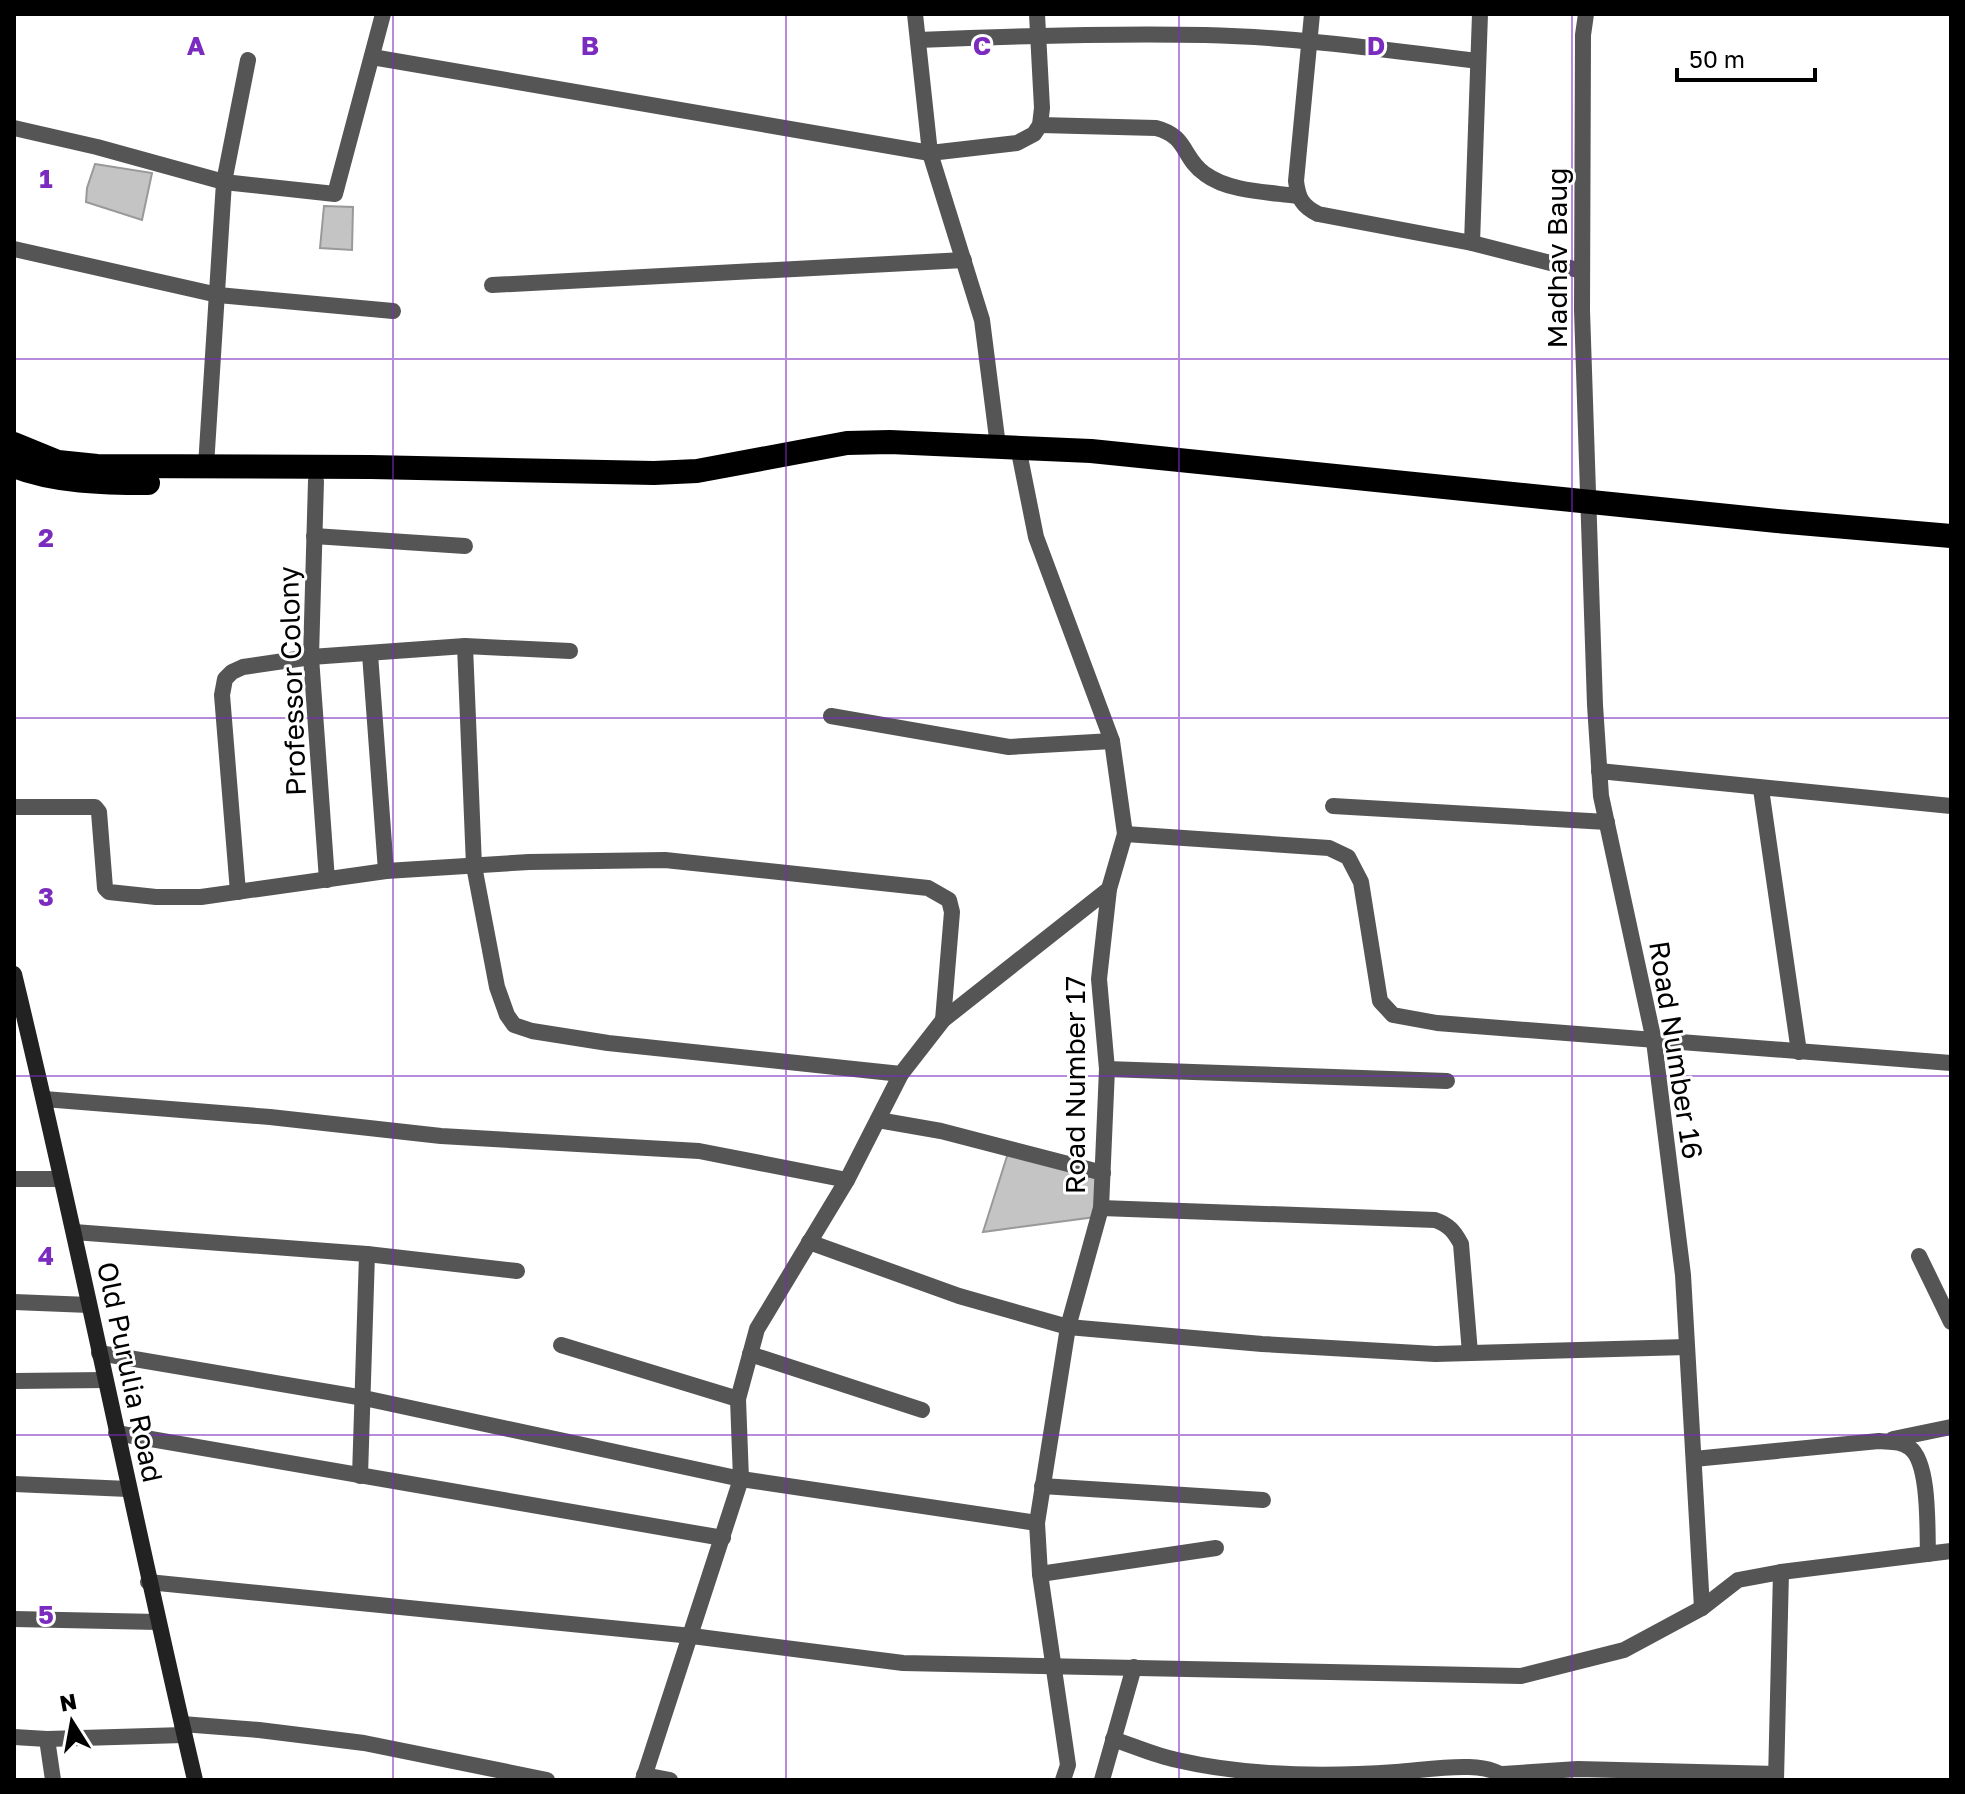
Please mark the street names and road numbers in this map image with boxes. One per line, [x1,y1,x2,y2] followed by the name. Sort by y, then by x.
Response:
[1540,167,1573,349] street label: Madhav Baug
[271,565,312,796] street label: Professor Colony
[1643,938,1710,1161] street label: Road Number 16
[1058,976,1091,1194] street label: Road Number 17
[91,1259,170,1485] street label: Old Purulia Road

